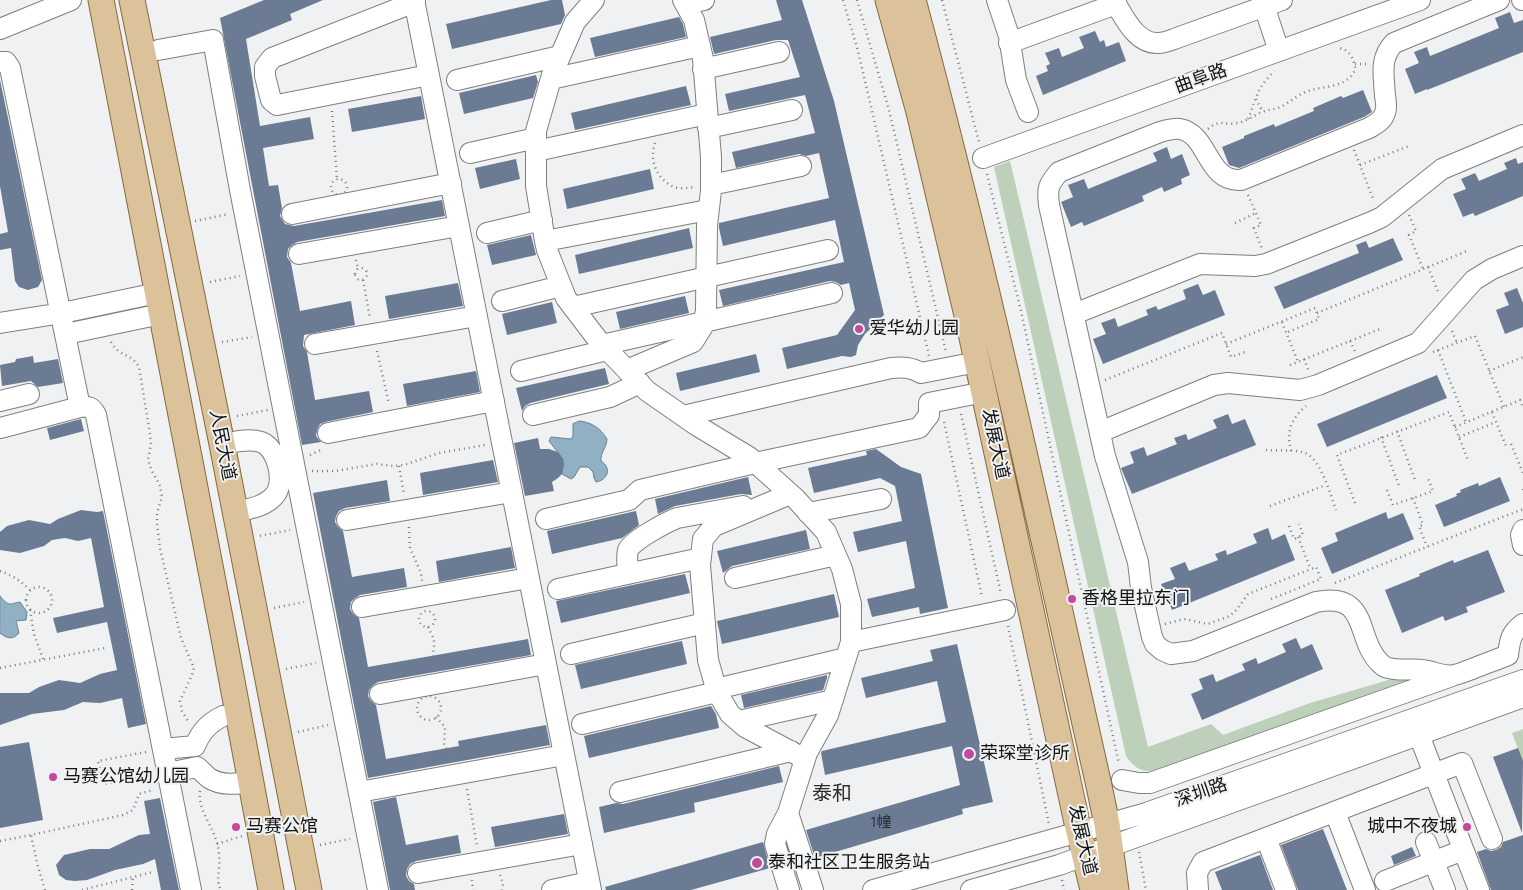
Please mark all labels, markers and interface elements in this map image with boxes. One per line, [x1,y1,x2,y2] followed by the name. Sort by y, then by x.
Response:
[1172,60,1230,98] street label: 曲阜路
[869,318,959,340] place label: 爱华幼儿园
[853,323,865,335] marker: 爱华幼儿园
[977,407,1013,481] street label: 发展大道
[205,408,239,482] street label: 人民大道
[1082,588,1190,610] place label: 香格里拉东门
[1066,593,1078,605] marker: 香格里拉东门
[980,743,1070,765] place label: 荣琛堂诊所
[962,747,976,761] marker: 荣琛堂诊所
[63,766,189,788] place label: 马赛公馆幼儿园
[47,771,59,783] marker: 马赛公馆幼儿园
[1172,774,1230,812] street label: 深圳路
[812,782,852,806] district label: 泰和
[1063,802,1101,878] street label: 发展大道
[871,814,891,832] house number: 1幢
[246,816,318,838] place label: 马赛公馆
[1367,816,1457,838] place label: 城中不夜城
[230,821,242,833] marker: 马赛公馆
[1461,821,1473,833] marker: 城中不夜城
[768,852,930,874] place label: 泰和社区卫生服务站
[750,856,764,870] marker: 泰和社区卫生服务站

